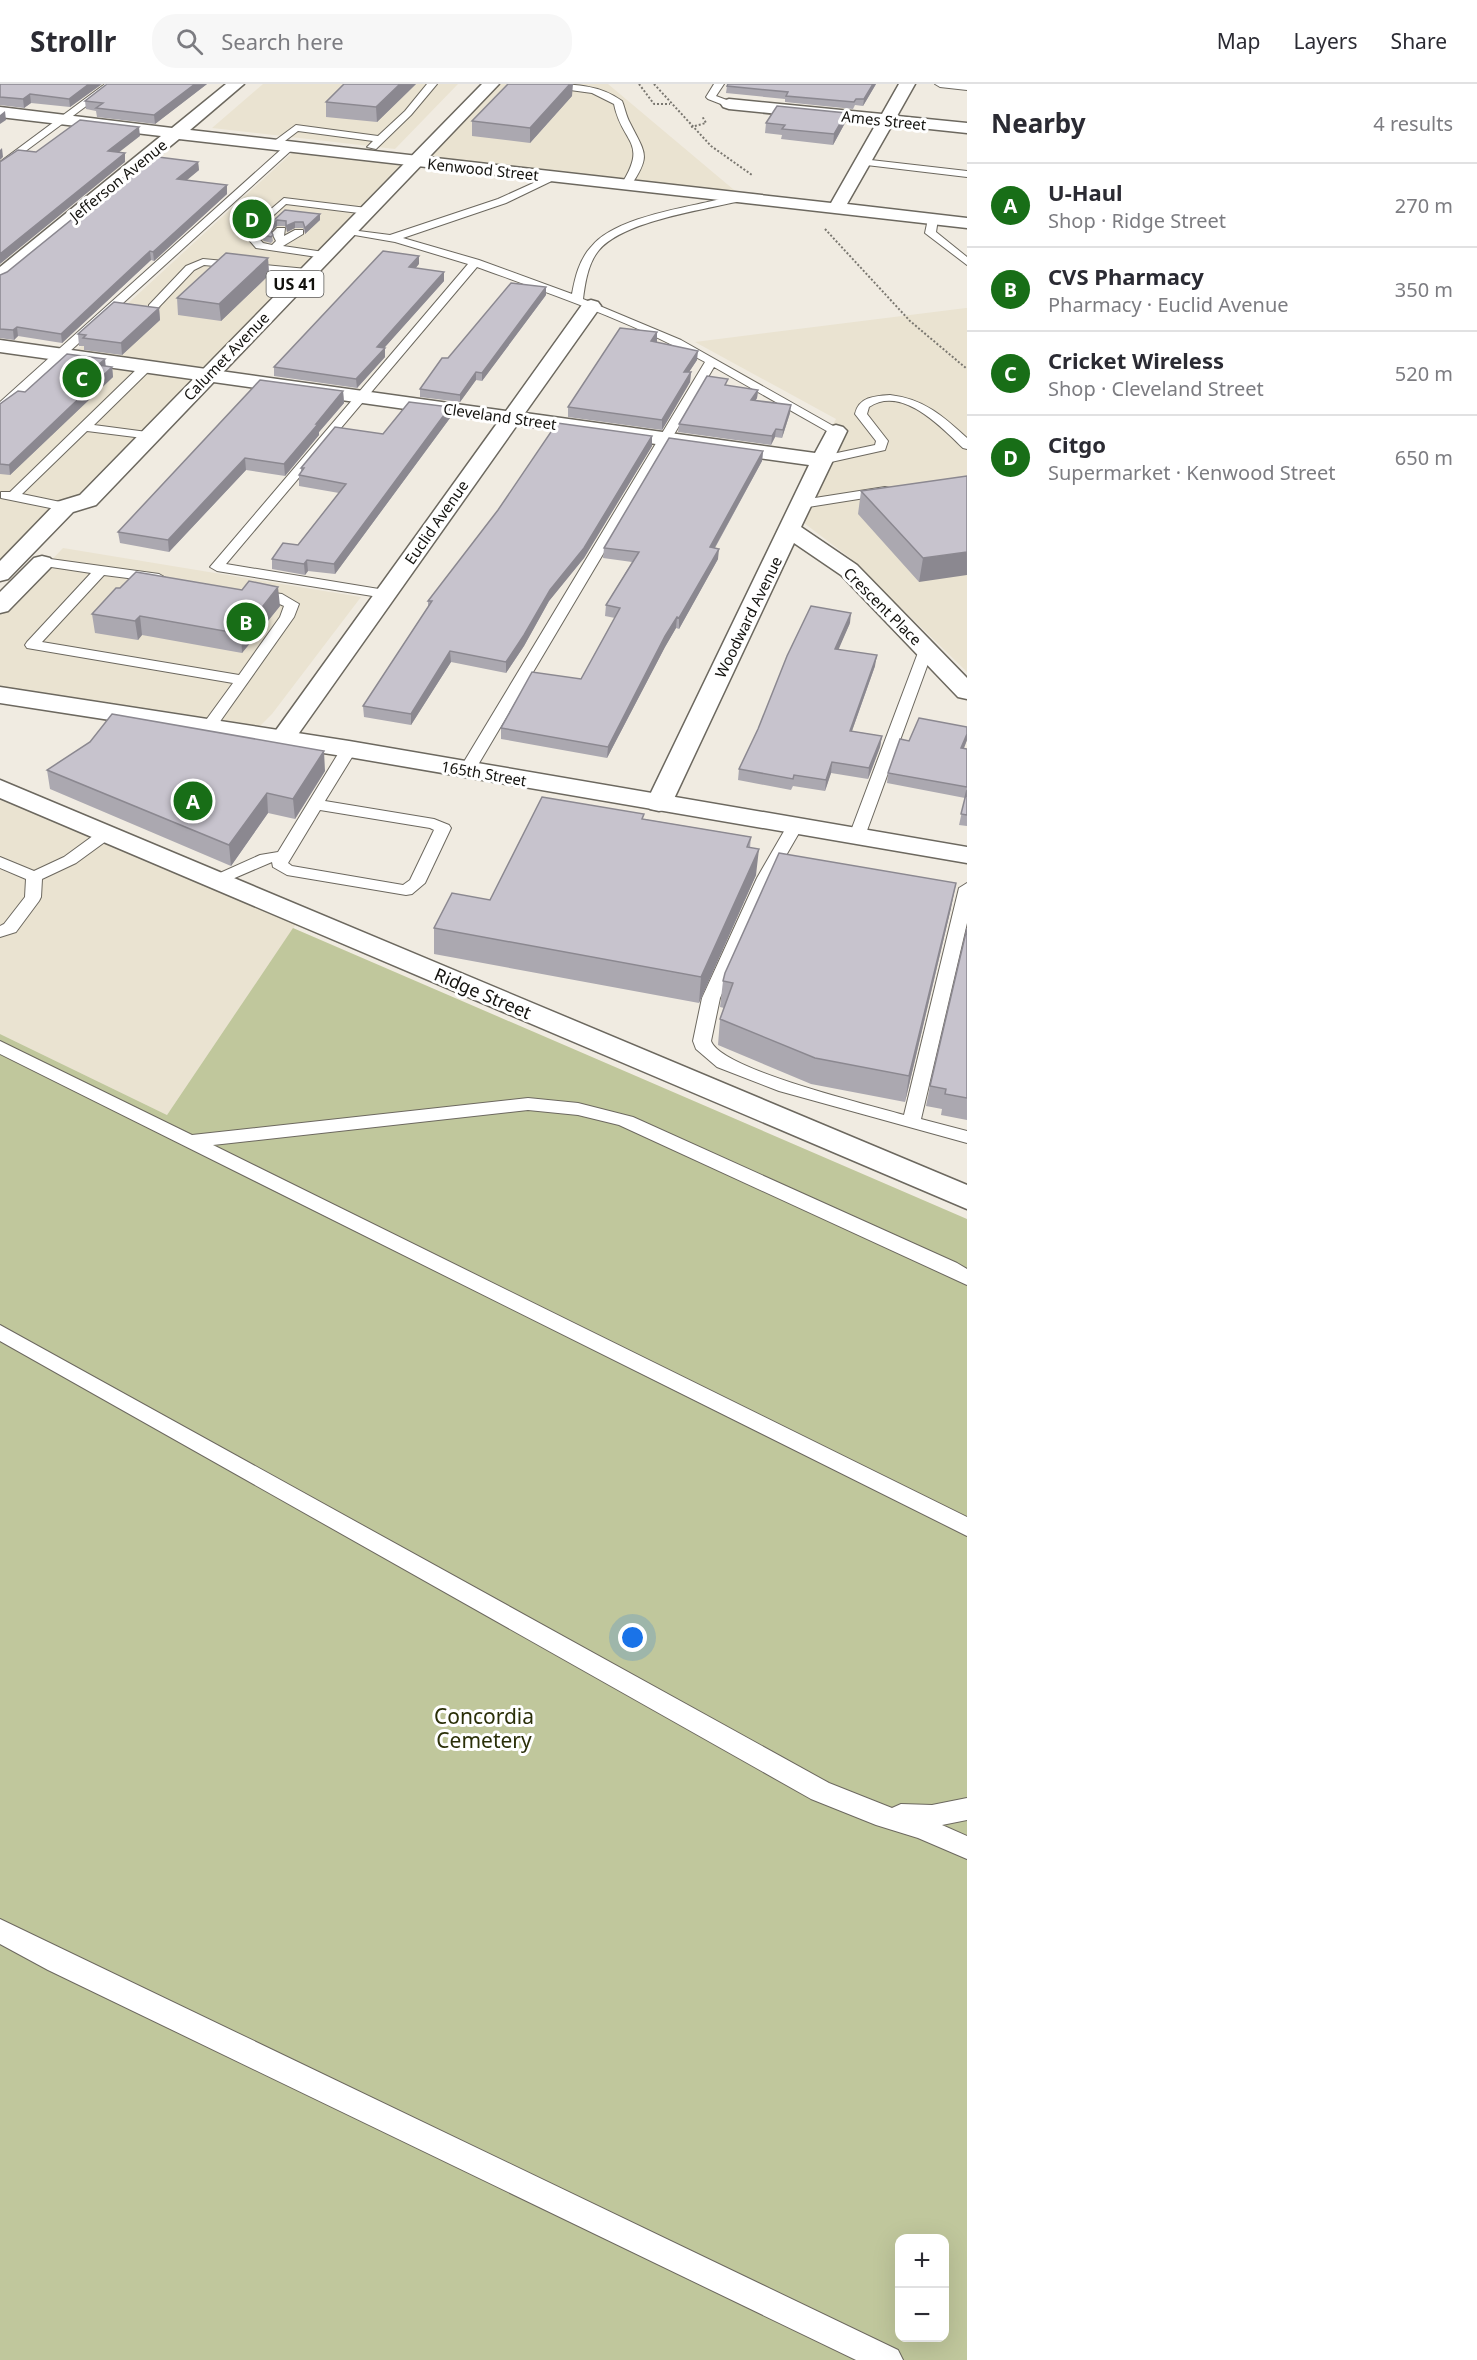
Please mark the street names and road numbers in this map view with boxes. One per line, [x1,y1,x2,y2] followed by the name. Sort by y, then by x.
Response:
[841,106,928,134] street label: Ames Street
[64,135,171,227] street label: Jefferson Avenue
[426,153,540,185] street label: Kenwood Street
[266,271,324,297] road number: US 41
[179,308,273,404] street label: Calumet Avenue
[442,398,558,434] street label: Cleveland Street
[400,476,472,568] street label: Euclid Avenue
[710,553,786,681] street label: Woodward Avenue
[840,563,926,649] street label: Crescent Place
[440,756,529,790] street label: 165th Street
[431,962,536,1024] street label: Ridge Street

